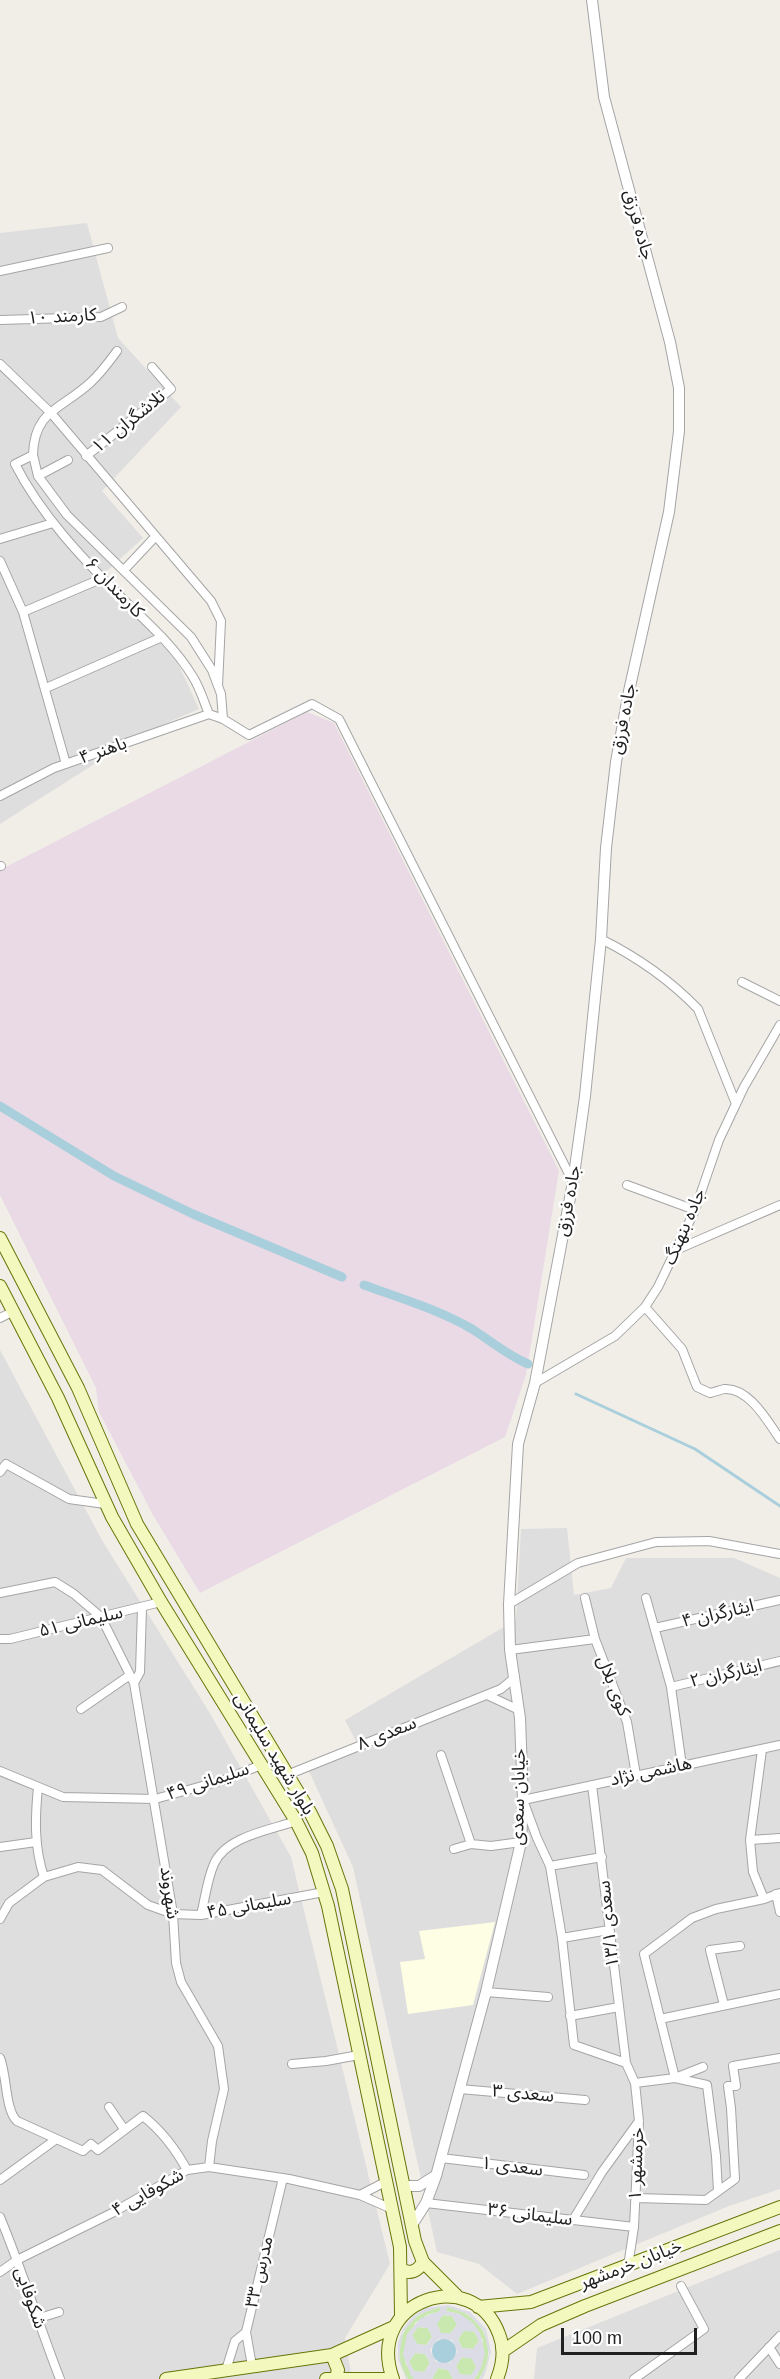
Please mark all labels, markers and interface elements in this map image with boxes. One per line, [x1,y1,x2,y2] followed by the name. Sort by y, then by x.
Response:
[618,187,658,263] street label: جاده فرزق
[27,304,97,330] street label: کارمند ۱۰
[88,386,170,458] street label: تلاشگران ۱۱
[80,553,148,623] street label: کارمندان ۶
[607,682,641,756] street label: جاده فرزق
[76,733,130,769] street label: باهنر ۴
[552,1164,586,1238] street label: جاده فرزق
[659,1186,711,1268] street label: جاده بنهنگ
[680,1595,756,1633] street label: ایثارگران ۴
[37,1602,125,1642] street label: سلیمانی ۵۱
[592,1653,634,1719] street label: کوی بلال
[688,1655,764,1693] street label: ایثارگران ۲
[229,1689,319,1819] street label: بلوار شهید سلیمانی
[354,1712,420,1756] street label: سعدی ۸
[507,1748,531,1846] street label: خیابان سعدی
[608,1753,694,1791] street label: هاشمی نژاد
[164,1759,252,1805] street label: سلیمانی ۴۹
[155,1865,183,1921] street label: شهروند
[594,1879,624,1969] street label: سعدی ۱۳/۱
[205,1888,293,1924] street label: سلیمانی ۴۵
[491,2081,555,2107] street label: سعدی ۳
[625,2127,649,2201] street label: خرمشهر ۱
[480,2152,544,2182] street label: سعدی ۱
[108,2164,188,2222] street label: شکوفایی ۴
[486,2199,574,2231] street label: سلیمانی ۳۶
[241,2234,279,2310] street label: مدرس ۳۳
[577,2236,685,2294] street label: خیابان خرمشهر
[9,2264,51,2332] street label: شکوفایی
[564,2316,700,2354] scale bar
[572,2328,622,2348] text: 100 m

